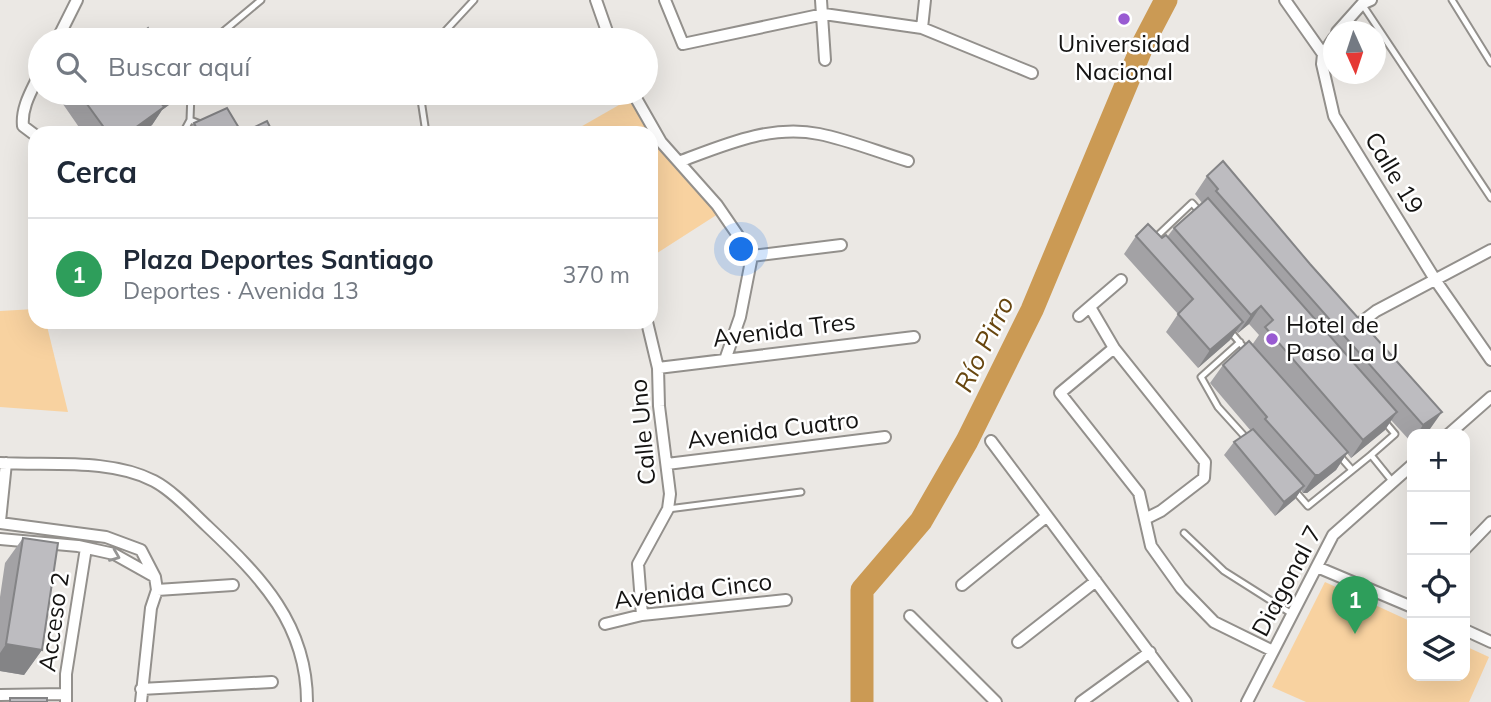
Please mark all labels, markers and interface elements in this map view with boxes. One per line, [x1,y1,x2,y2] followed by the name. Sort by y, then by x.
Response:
[1116,11,1132,27] marker: Universidad Nacional
[1323,21,1386,84] north arrow
[28,28,658,105] search box
[1058,28,1190,86] place label: Universidad Nacional
[52,48,90,86] icon: search
[108,50,251,83] text: Buscar aquí
[1359,126,1431,219] street label: Calle 19
[56,153,137,191] text: Cerca
[724,232,758,266] your location
[123,243,434,276] text: Plaza Deportes Santiago
[72,260,86,289] text: 1
[562,260,630,289] text: 370 m
[123,276,359,305] text: Deportes · Avenida 13
[946,290,1021,397] water label: Río Pirro
[711,305,857,353] street label: Avenida Tres
[1286,309,1399,367] place label: Hotel de Paso La U
[1264,331,1280,347] marker: Hotel de Paso La U
[622,378,662,486] street label: Calle Uno
[685,404,860,454] street label: Avenida Cuatro
[1407,429,1470,681] map controls
[1407,429,1470,492] button: +
[1407,492,1470,555] button: −
[1244,520,1328,641] street label: Diagonal 7
[108,548,120,562] one-way arrow
[1407,555,1470,618] button: locate
[612,565,774,615] street label: Avenida Cinco
[31,570,75,674] street label: Acceso 2
[1332,576,1378,634] pin: 1
[1407,618,1470,681] button: layers

